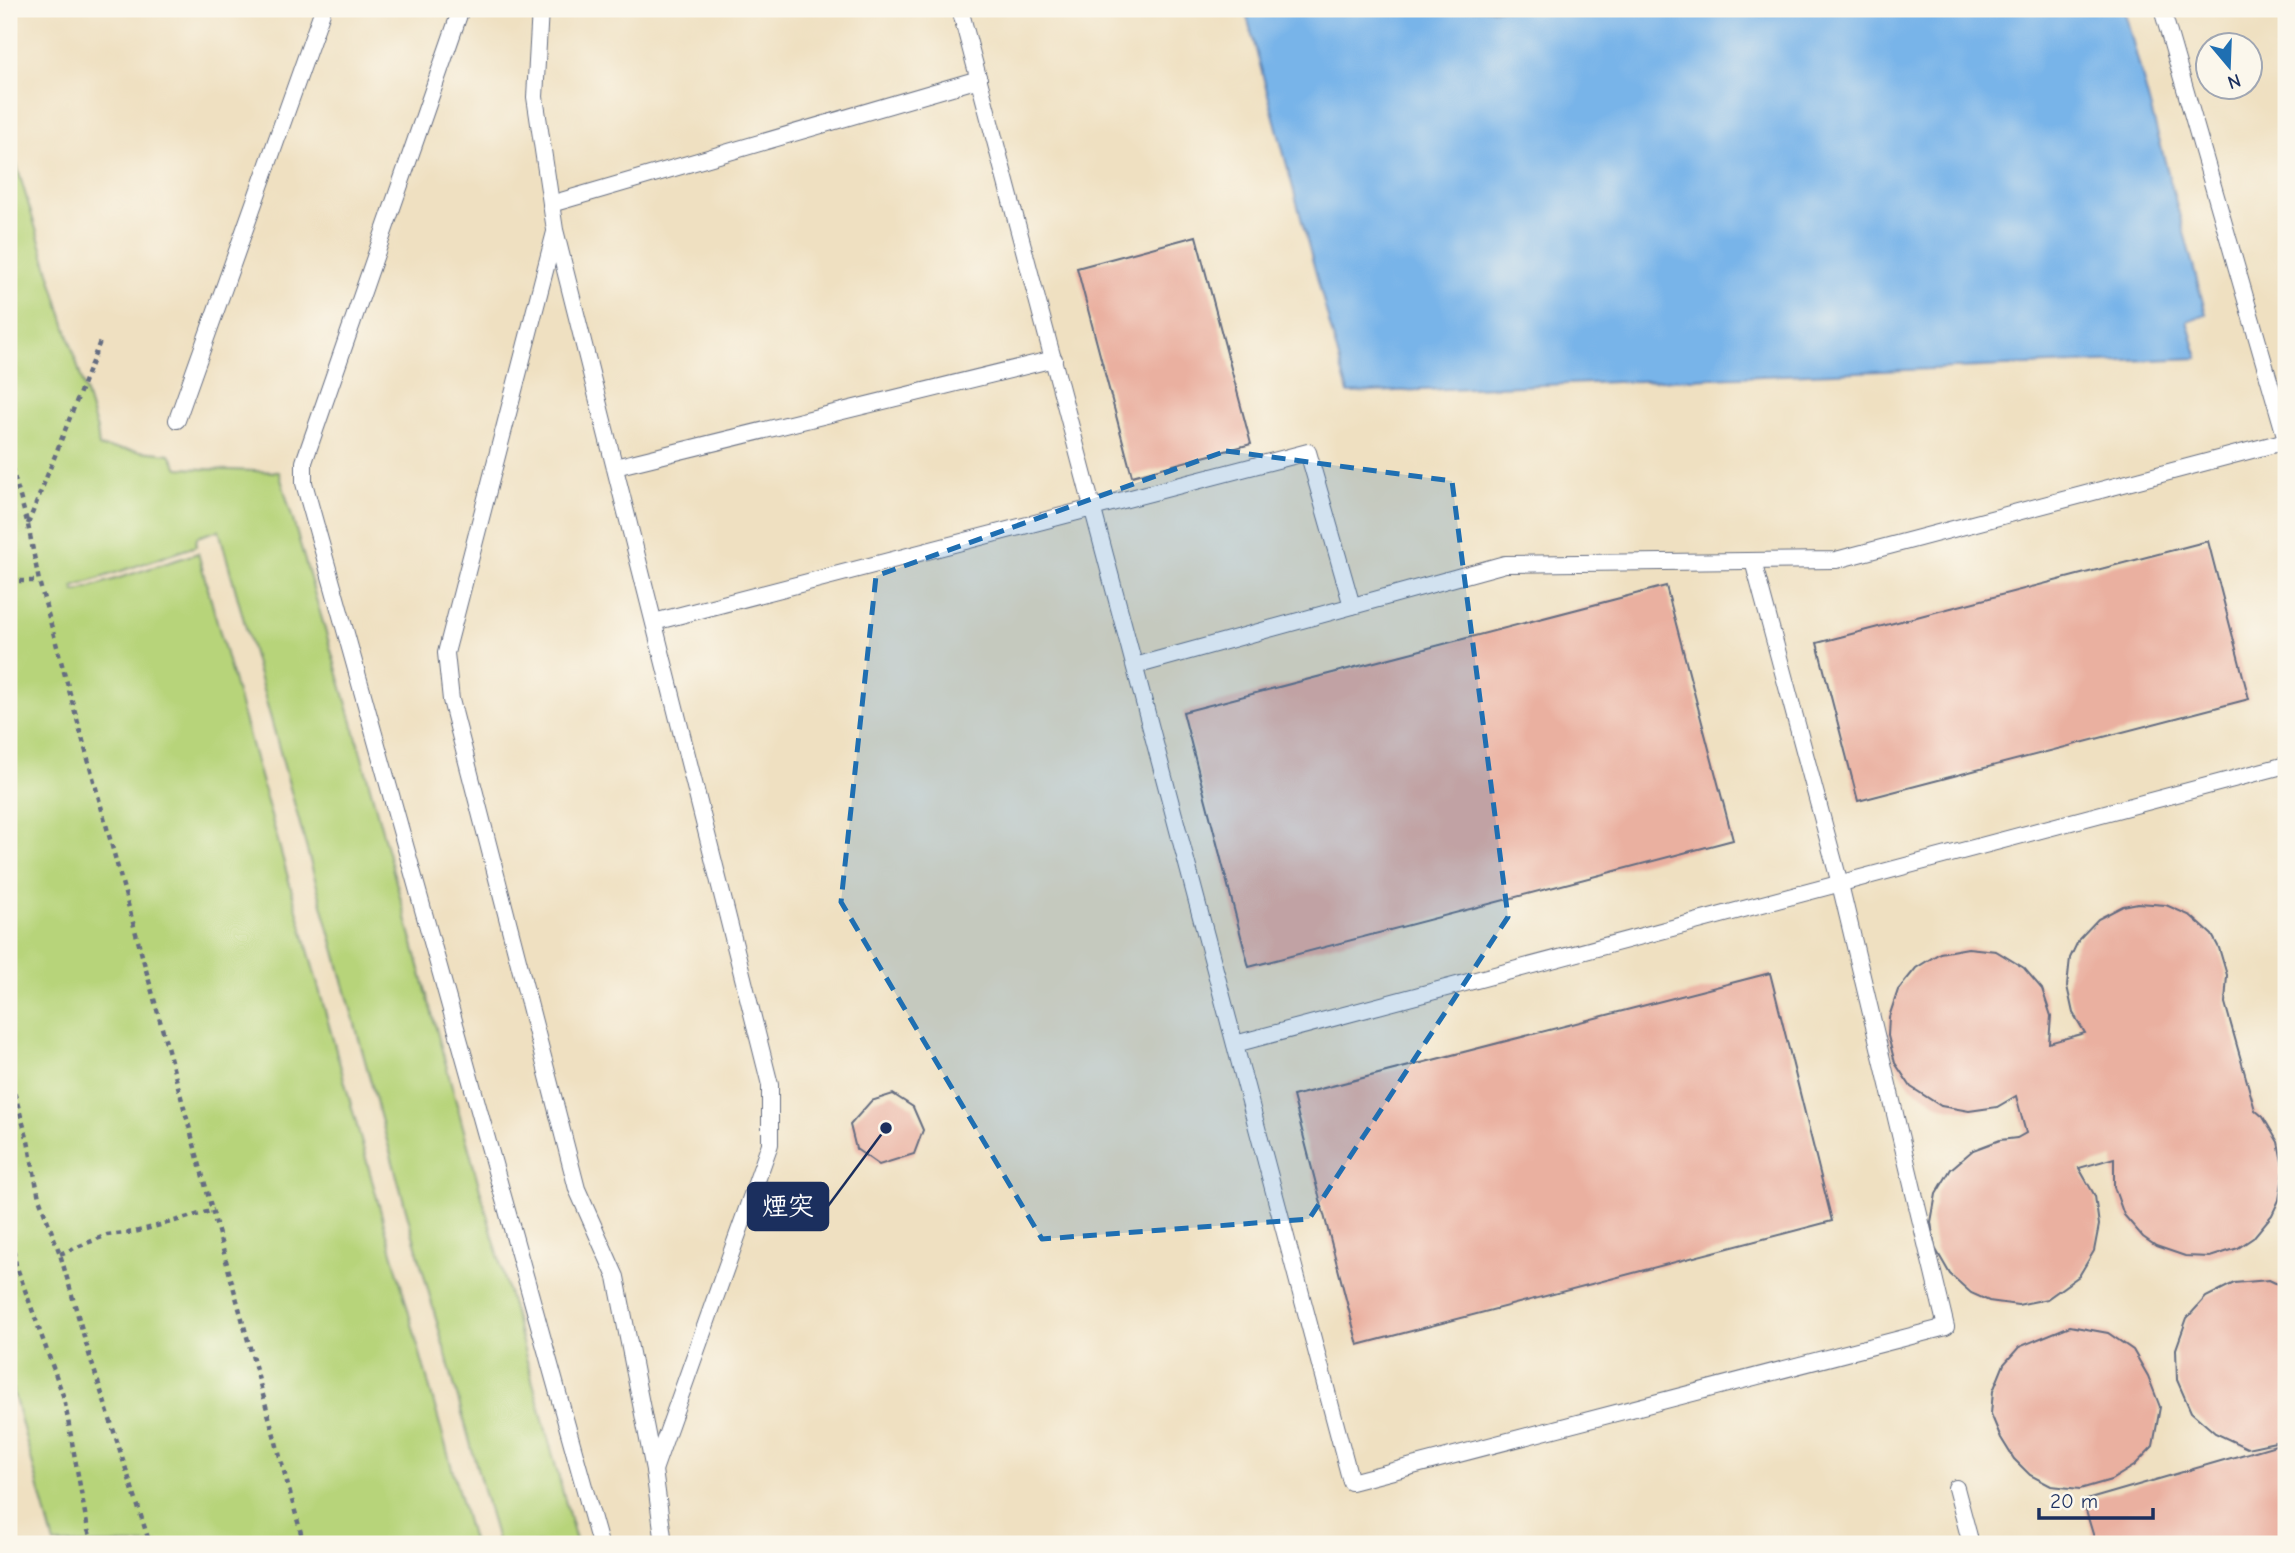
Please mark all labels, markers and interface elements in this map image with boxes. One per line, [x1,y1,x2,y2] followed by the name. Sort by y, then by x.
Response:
[2194,32,2264,102] north arrow
[2225,69,2244,94] text: N
[748,1183,828,1230] callout: 煙突
[762,1192,814,1222] text: 煙突
[2039,1476,2153,1520] scale bar
[2050,1489,2098,1513] text: 20 m

